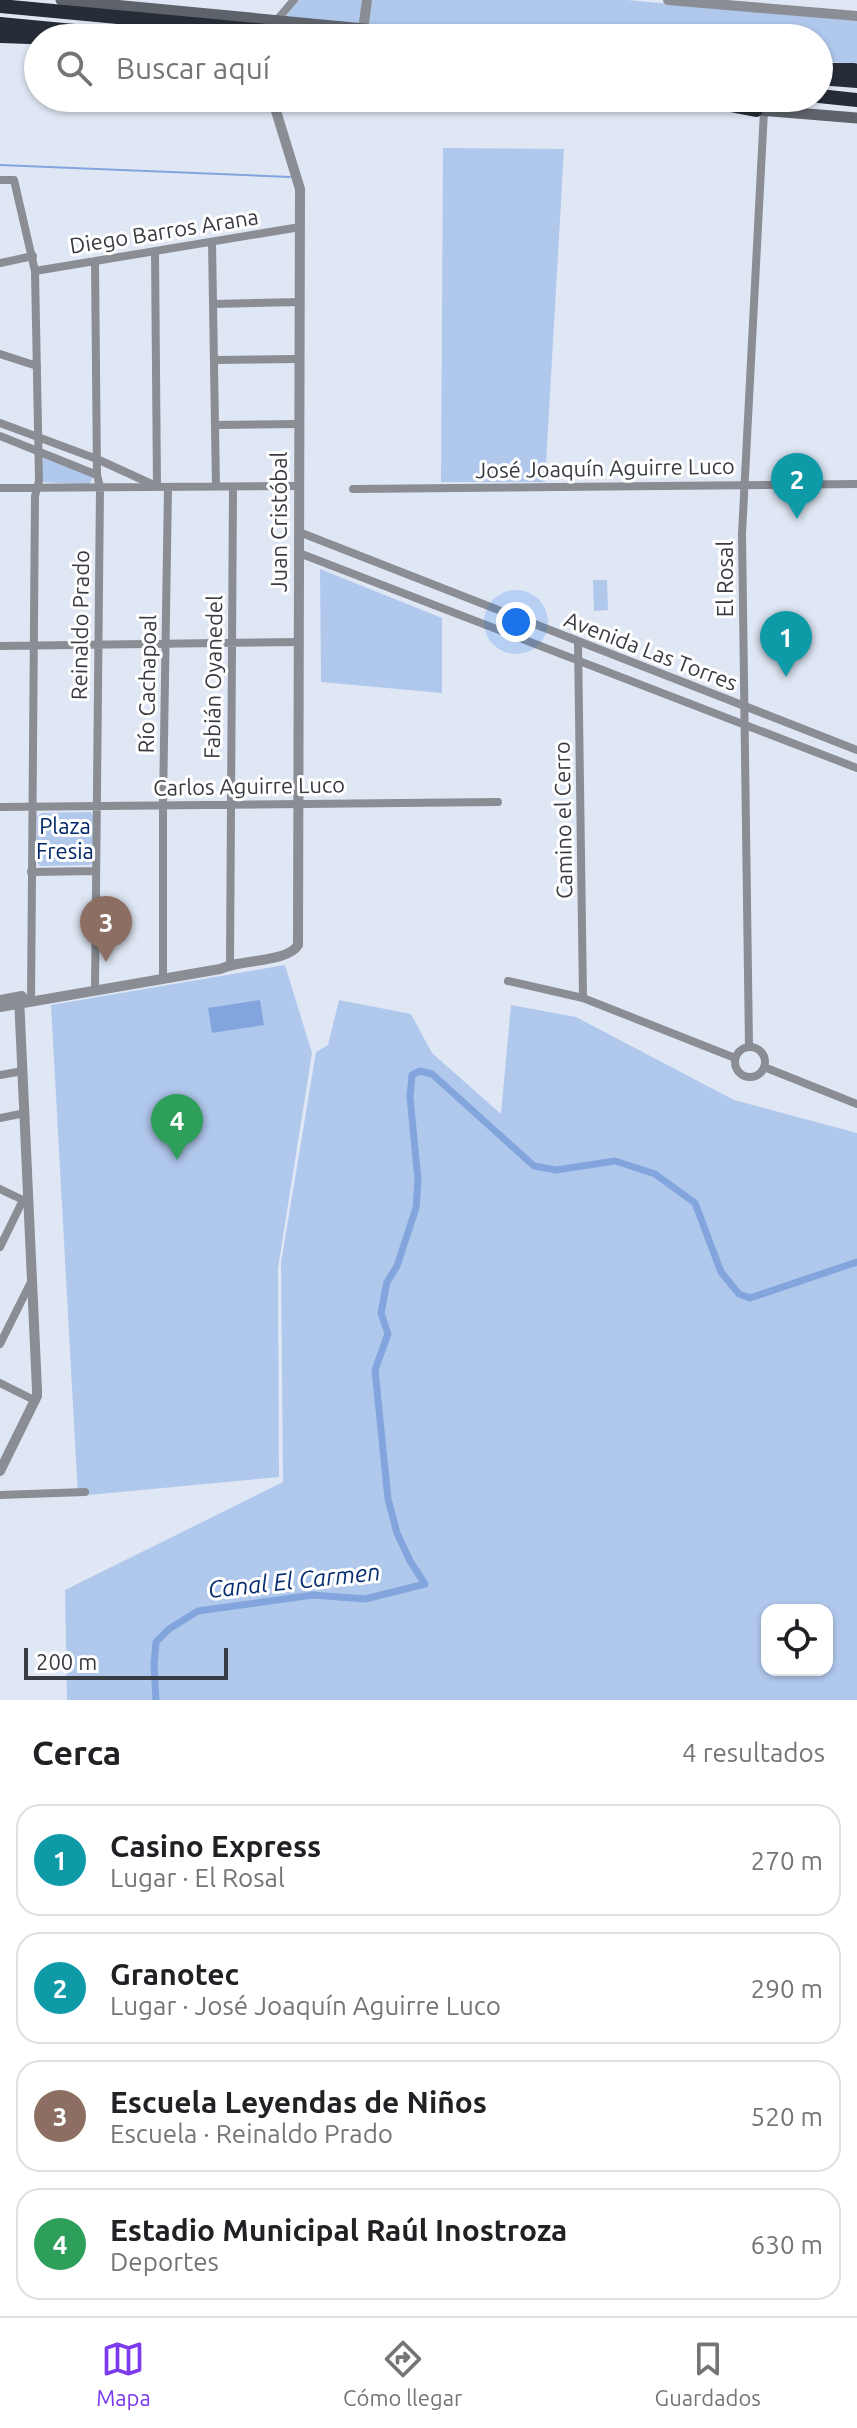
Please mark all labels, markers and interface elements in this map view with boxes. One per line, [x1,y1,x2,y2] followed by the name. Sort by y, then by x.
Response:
[24,24,833,112] search box
[52,46,96,90] icon: search
[116,51,270,85] text: Buscar aquí
[68,203,260,258] street label: Diego Barros Arana
[266,452,291,592] street label: Juan Cristóbal
[475,453,735,482] street label: José Joaquín Aguirre Luco
[771,453,823,519] pin: 2
[712,541,737,617] street label: El Rosal
[66,550,93,700] street label: Reinaldo Prado
[199,595,226,759] street label: Fabián Oyanedel
[496,602,536,642] your location
[561,606,741,695] street label: Avenida Las Torres
[760,611,812,677] pin: 1
[133,614,160,754] street label: Río Cachapoal
[549,741,576,899] street label: Camino el Cerro
[153,771,345,800] street label: Carlos Aguirre Luco
[36,813,94,863] park label: Plaza Fresia
[80,896,132,962] pin: 3
[151,1094,203,1160] pin: 4
[206,1558,382,1603] water label: Canal El Carmen
[761,1604,833,1676] map controls
[761,1604,833,1676] button: locate
[24,1644,228,1680] scale bar
[36,1649,97,1674] text: 200 m
[32,1733,121,1771] text: Cerca
[682,1738,825,1767] text: 4 resultados
[110,1829,321,1863] text: Casino Express
[53,1846,67,1875] text: 1
[751,1846,823,1875] text: 270 m
[110,1863,285,1892] text: Lugar · El Rosal
[110,1957,239,1991] text: Granotec
[53,1974,67,2003] text: 2
[751,1974,823,2003] text: 290 m
[110,1991,501,2020] text: Lugar · José Joaquín Aguirre Luco
[110,2085,487,2119] text: Escuela Leyendas de Niños
[53,2102,67,2131] text: 3
[751,2102,823,2131] text: 520 m
[110,2119,393,2148] text: Escuela · Reinaldo Prado
[110,2213,567,2247] text: Estadio Municipal Raúl Inostroza
[53,2230,67,2259] text: 4
[751,2230,823,2259] text: 630 m
[110,2247,219,2276] text: Deportes
[96,2337,151,2410] tab: Mapa
[343,2337,462,2410] tab: Cómo llegar
[655,2337,761,2410] tab: Guardados

